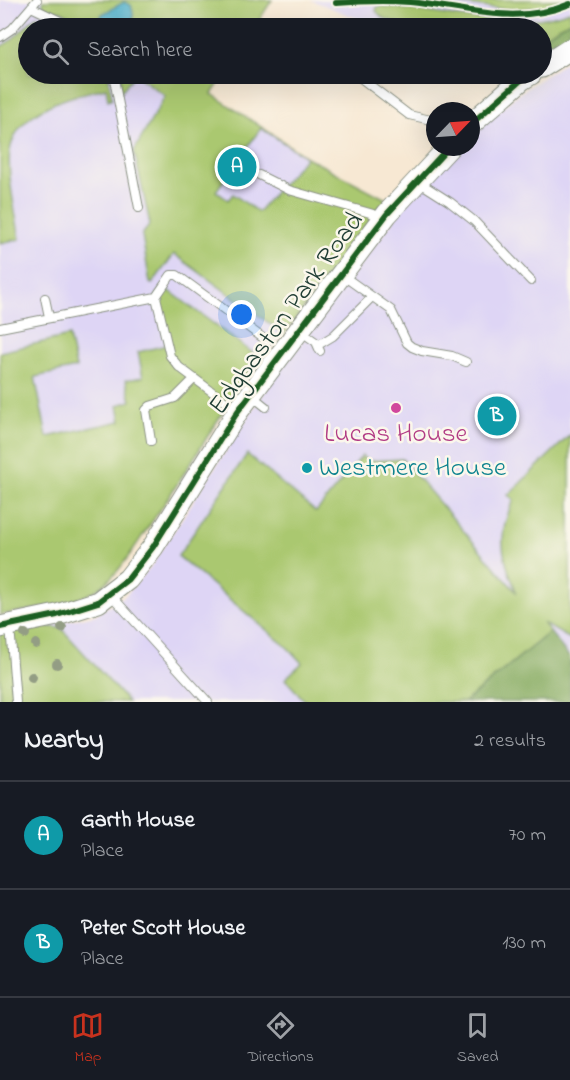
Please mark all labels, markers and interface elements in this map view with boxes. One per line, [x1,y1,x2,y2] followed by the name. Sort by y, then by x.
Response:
[18,18,552,84] search box
[39,35,72,68] icon: search
[87,35,192,67] text: Search here
[426,102,480,156] north arrow
[218,144,256,190] pin: A
[200,204,374,424] street label: Edgbaston Park Road
[227,300,256,329] your location
[478,394,516,438] pin: B
[389,401,403,415] marker: Lucas House
[324,415,469,454] place label: Lucas House
[319,449,507,488] place label: Westmere House
[300,461,314,475] marker: Westmere House
[24,722,103,760] text: Nearby
[474,727,546,756] text: 2 results
[81,805,195,837] text: Garth House
[37,821,50,850] text: A
[509,821,546,850] text: 70 m
[81,837,123,866] text: Place
[81,913,245,945] text: Peter Scott House
[37,929,50,958] text: B
[502,929,546,958] text: 130 m
[81,945,123,974] text: Place
[71,1009,104,1069] tab: Map
[247,1009,314,1069] tab: Directions
[457,1009,499,1069] tab: Saved

